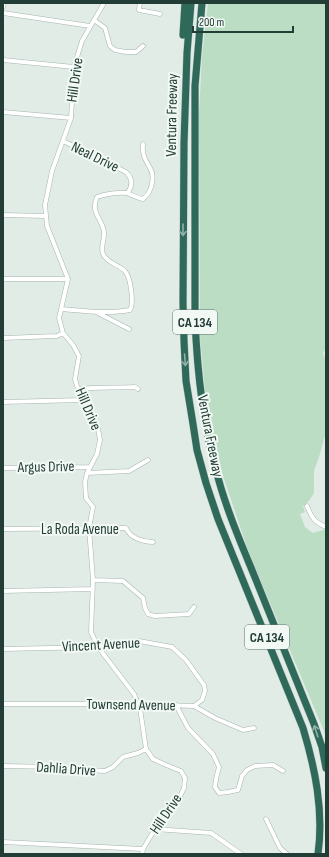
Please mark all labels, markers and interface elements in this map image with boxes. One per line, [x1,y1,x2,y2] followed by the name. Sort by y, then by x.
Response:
[193,8,293,34] scale bar
[199,15,225,30] text: 200 m
[62,57,88,103] street label: Hill Drive
[162,73,182,157] street label: Ventura Freeway
[68,137,122,177] street label: Neal Drive
[179,223,187,236] one-way arrow
[173,310,217,334] road number: CA 134
[182,353,189,366] one-way arrow
[71,385,105,433] street label: Hill Drive
[193,393,227,479] street label: Ventura Freeway
[16,457,75,477] street label: Argus Drive
[41,520,119,539] street label: La Roda Avenue
[245,625,289,649] road number: CA 134
[62,633,140,657] street label: Vincent Avenue
[86,695,176,715] street label: Townsend Avenue
[312,725,320,737] one-way arrow
[36,757,96,781] street label: Dahlia Drive
[146,790,186,838] street label: Hill Drive

